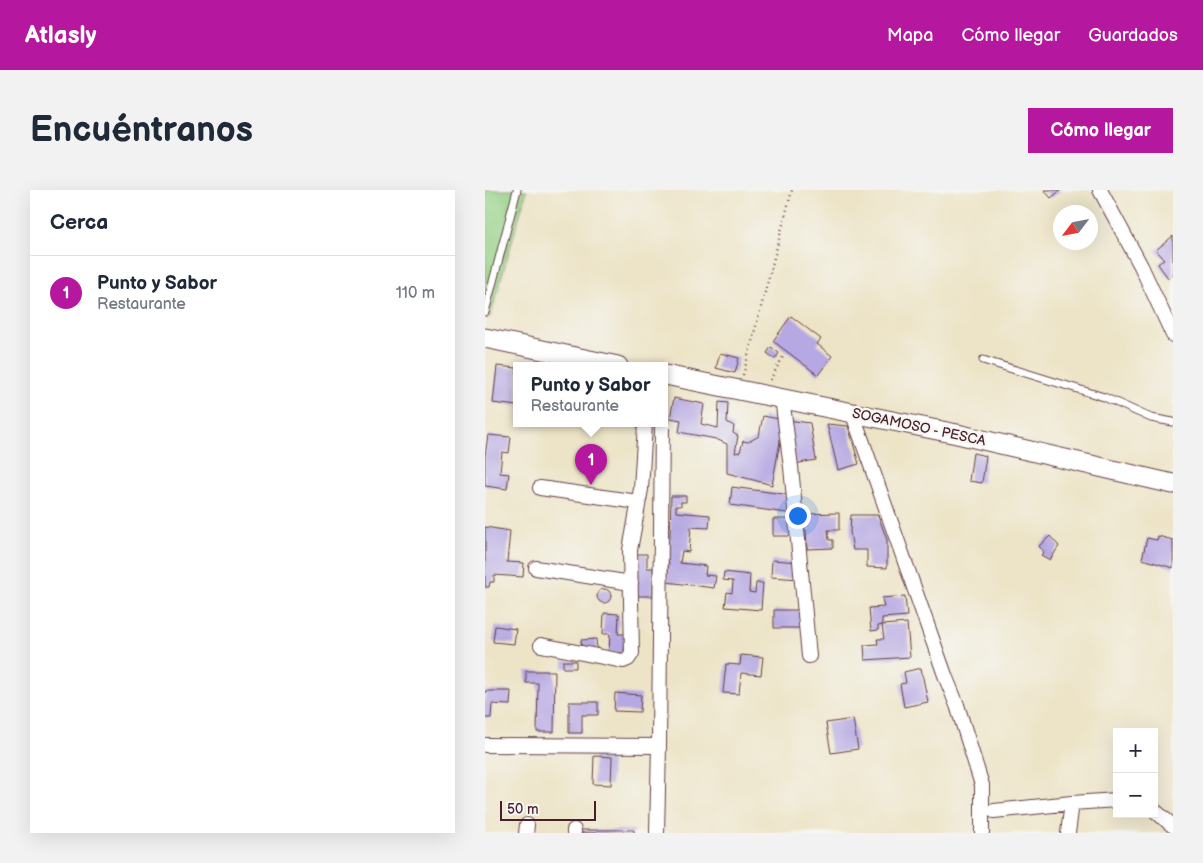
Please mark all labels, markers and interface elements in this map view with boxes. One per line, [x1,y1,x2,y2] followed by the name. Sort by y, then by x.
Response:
[25,21,96,50] text: Atlasly
[887,25,933,46] text: Mapa
[961,25,1060,46] text: Cómo llegar
[1088,25,1178,46] text: Guardados
[1028,108,1173,153] button: Cómo llegar
[30,109,253,152] text: Encuéntranos
[1053,205,1098,250] north arrow
[50,210,108,235] text: Cerca
[97,272,217,295] text: Punto y Sabor
[63,284,69,303] text: 1
[396,284,435,303] text: 110 m
[97,295,186,314] text: Restaurante
[513,362,668,427] popup
[530,374,651,397] text: Punto y Sabor
[530,397,619,416] text: Restaurante
[851,405,988,450] street label: SOGAMOSO - PESCA
[575,444,607,485] pin: 1
[785,503,811,529] your location
[1113,728,1158,818] map controls
[1113,728,1158,773] button: +
[1113,773,1158,818] button: −
[500,798,596,821] scale bar
[507,801,539,818] text: 50 m

